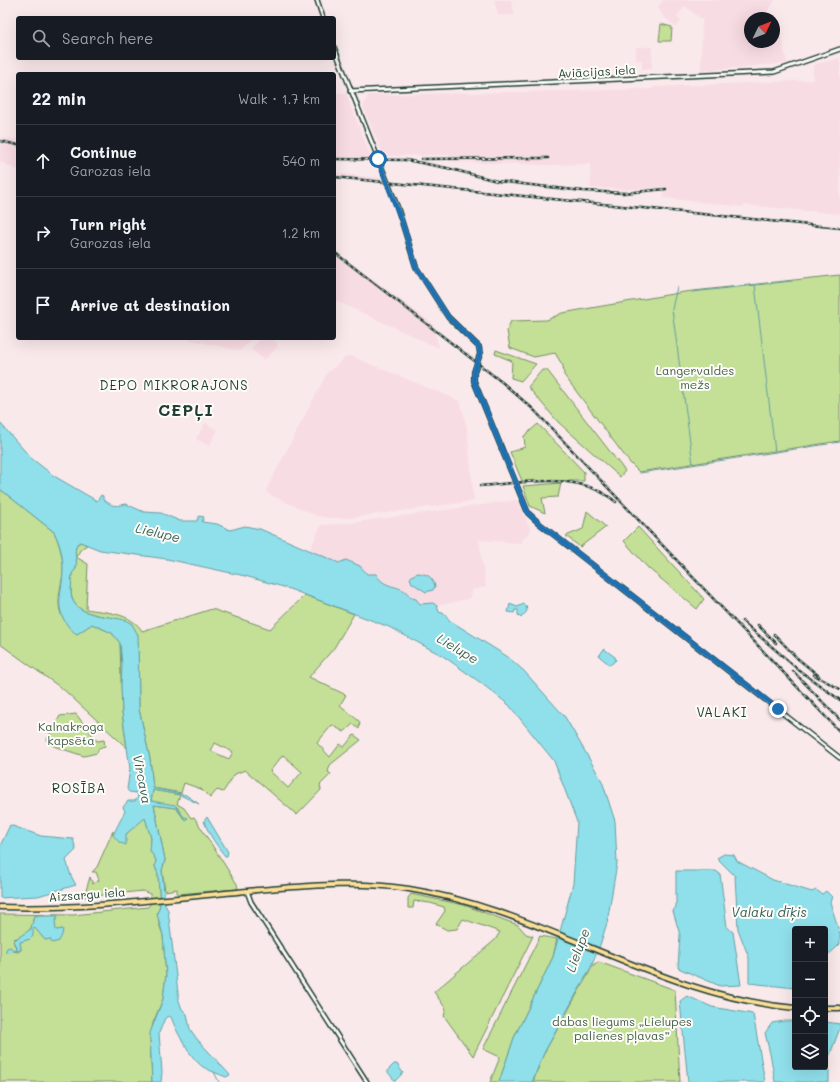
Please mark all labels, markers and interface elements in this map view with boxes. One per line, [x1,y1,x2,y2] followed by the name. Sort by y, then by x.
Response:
[744,12,780,48] north arrow
[16,16,336,60] search box
[30,27,52,49] icon: search
[62,28,153,48] text: Search here
[558,61,636,81] street label: Aviācijas iela
[32,87,86,109] text: 22 min
[238,90,320,107] text: Walk · 1.7 km
[70,142,137,162] text: Continue
[32,150,54,172] icon: ahead
[369,150,387,168] route start
[282,152,320,169] text: 540 m
[70,162,151,179] text: Garozas iela
[70,214,147,234] text: Turn right
[32,222,54,244] icon: right
[282,224,320,241] text: 1.2 km
[70,234,151,251] text: Garozas iela
[32,294,54,316] icon: arrive
[70,295,230,315] text: Arrive at destination
[656,362,734,392] park label: Langervaldes mežs
[99,376,249,393] district label: DEPO MIKRORAJONS
[158,399,214,421] district label: CEPĻI
[134,519,182,545] water label: Lielupe
[434,629,482,667] water label: Lielupe
[769,700,787,718] route end
[697,703,747,720] district label: VALAKI
[38,718,104,748] park label: Kalnakroga kapsēta
[130,753,156,805] water label: Vircava
[52,779,106,796] district label: ROSĪBA
[48,883,126,905] street label: Aizsargu iela
[731,903,807,921] water label: Valaku dīķis
[561,926,593,974] water label: Lielupe
[792,926,828,1070] map controls
[792,926,828,962] button: +
[792,962,828,998] button: −
[792,998,828,1034] button: locate
[552,1013,692,1044] park label: dabas liegums „Lielupes palienes pļavas”
[792,1034,828,1070] button: layers

